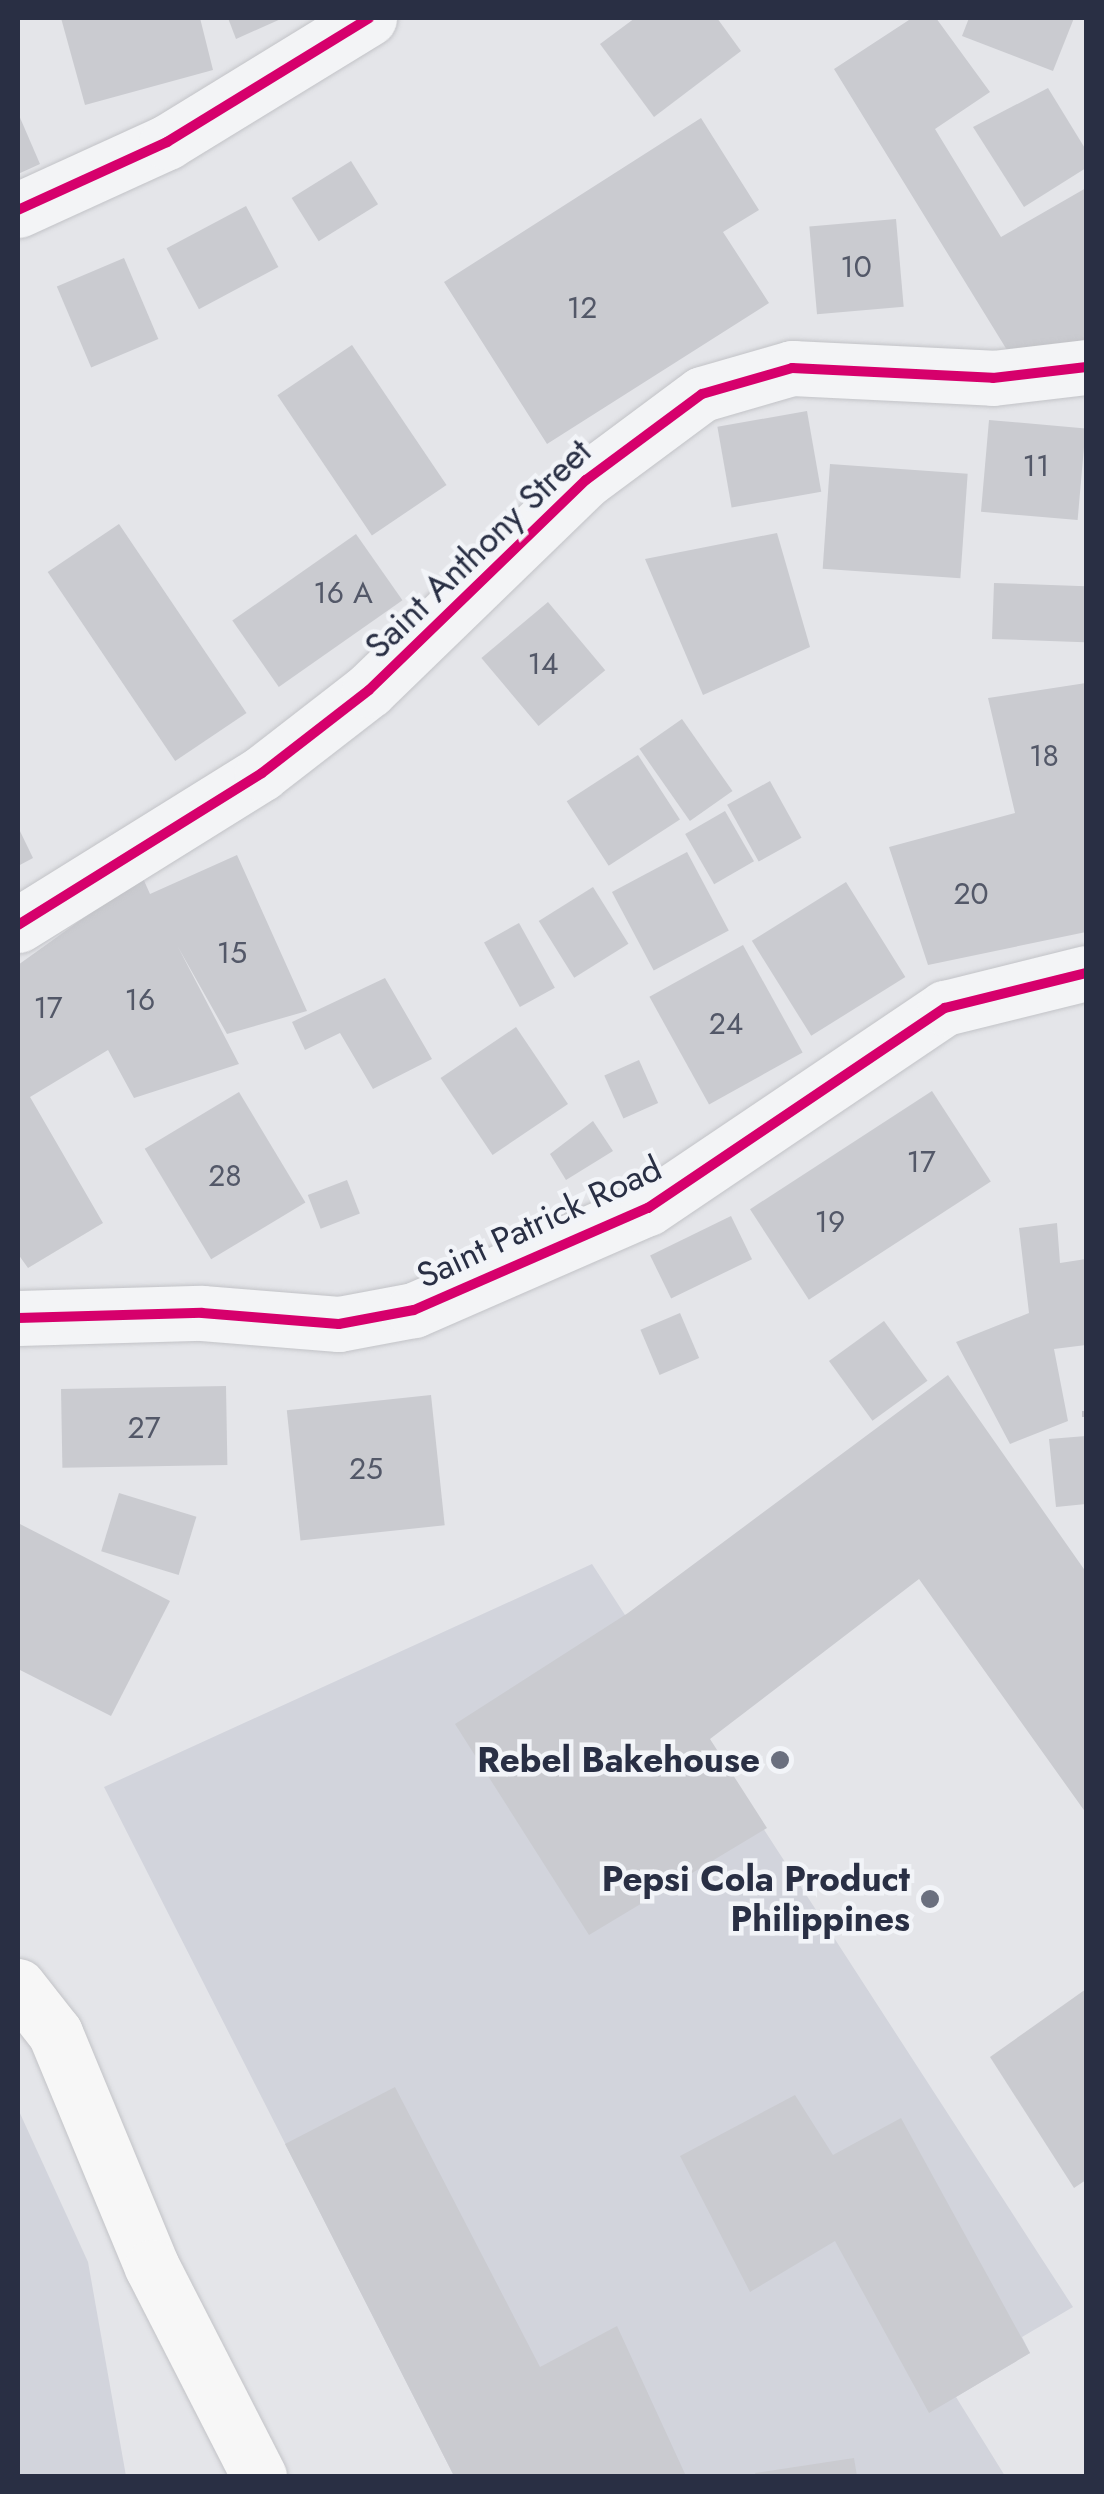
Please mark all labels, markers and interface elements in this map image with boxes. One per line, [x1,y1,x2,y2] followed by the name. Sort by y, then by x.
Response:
[840,249,872,285] house number: 10
[567,290,597,326] house number: 12
[356,431,600,667] street label: Saint Anthony Street
[1023,448,1049,484] house number: 11
[313,575,373,611] house number: 16 A
[528,646,558,682] house number: 14
[1029,738,1059,774] house number: 18
[953,876,989,912] house number: 20
[217,935,247,971] house number: 15
[125,982,155,1018] house number: 16
[33,990,63,1026] house number: 17
[709,1006,743,1042] house number: 24
[906,1144,936,1180] house number: 17
[410,1147,668,1297] street label: Saint Patrick Road
[208,1158,242,1194] house number: 28
[815,1204,845,1240] house number: 19
[128,1410,160,1446] house number: 27
[349,1451,383,1487] house number: 25
[477,1739,760,1781] place label: Rebel Bakehouse
[769,1749,791,1771] marker: Rebel Bakehouse
[602,1858,910,1940] place label: Pepsi Cola Product Philippines
[919,1888,941,1910] marker: Pepsi Cola Product Philippines

